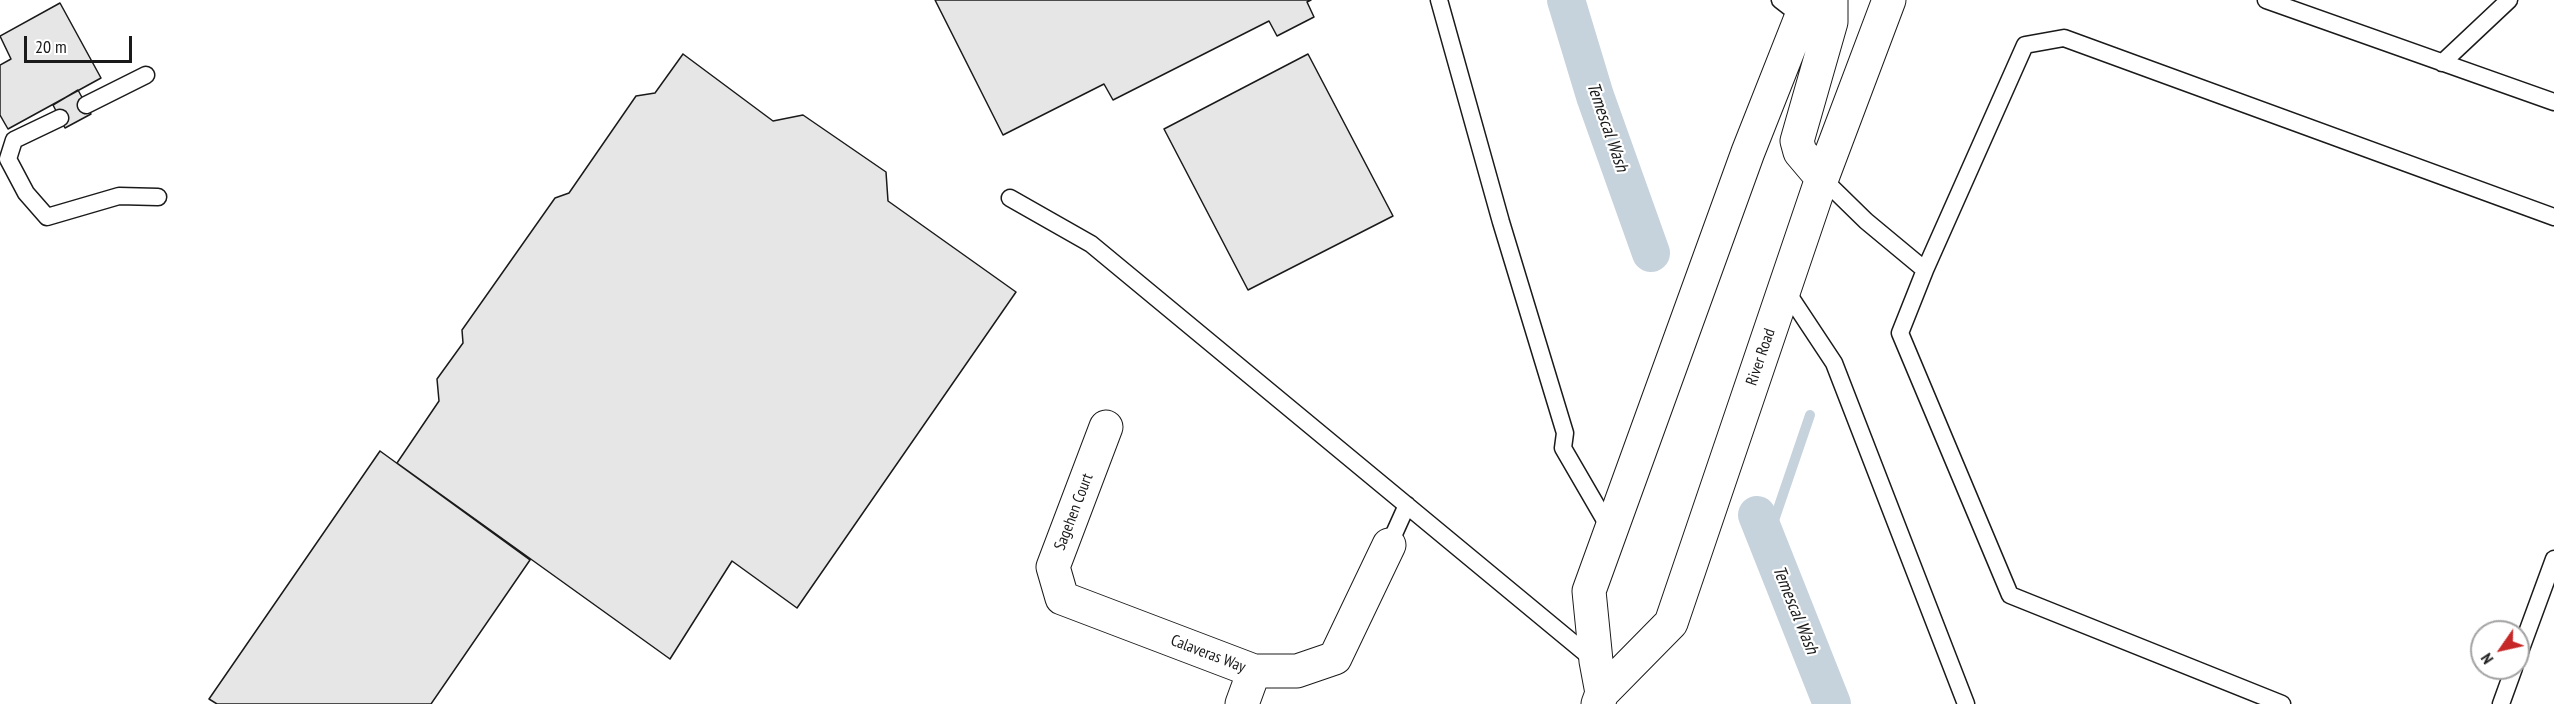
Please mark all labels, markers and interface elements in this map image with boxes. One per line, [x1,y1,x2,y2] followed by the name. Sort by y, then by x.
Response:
[27,24,135,62] scale bar
[35,35,67,58] text: 20 m
[1582,79,1632,175] water label: Temescal Wash
[1742,326,1780,388] street label: River Road
[1051,471,1097,553] street label: Sagehen Court
[1768,563,1822,657] water label: Temescal Wash
[2470,620,2530,680] north arrow
[1168,631,1248,677] street label: Calaveras Way
[2476,650,2497,668] text: N

